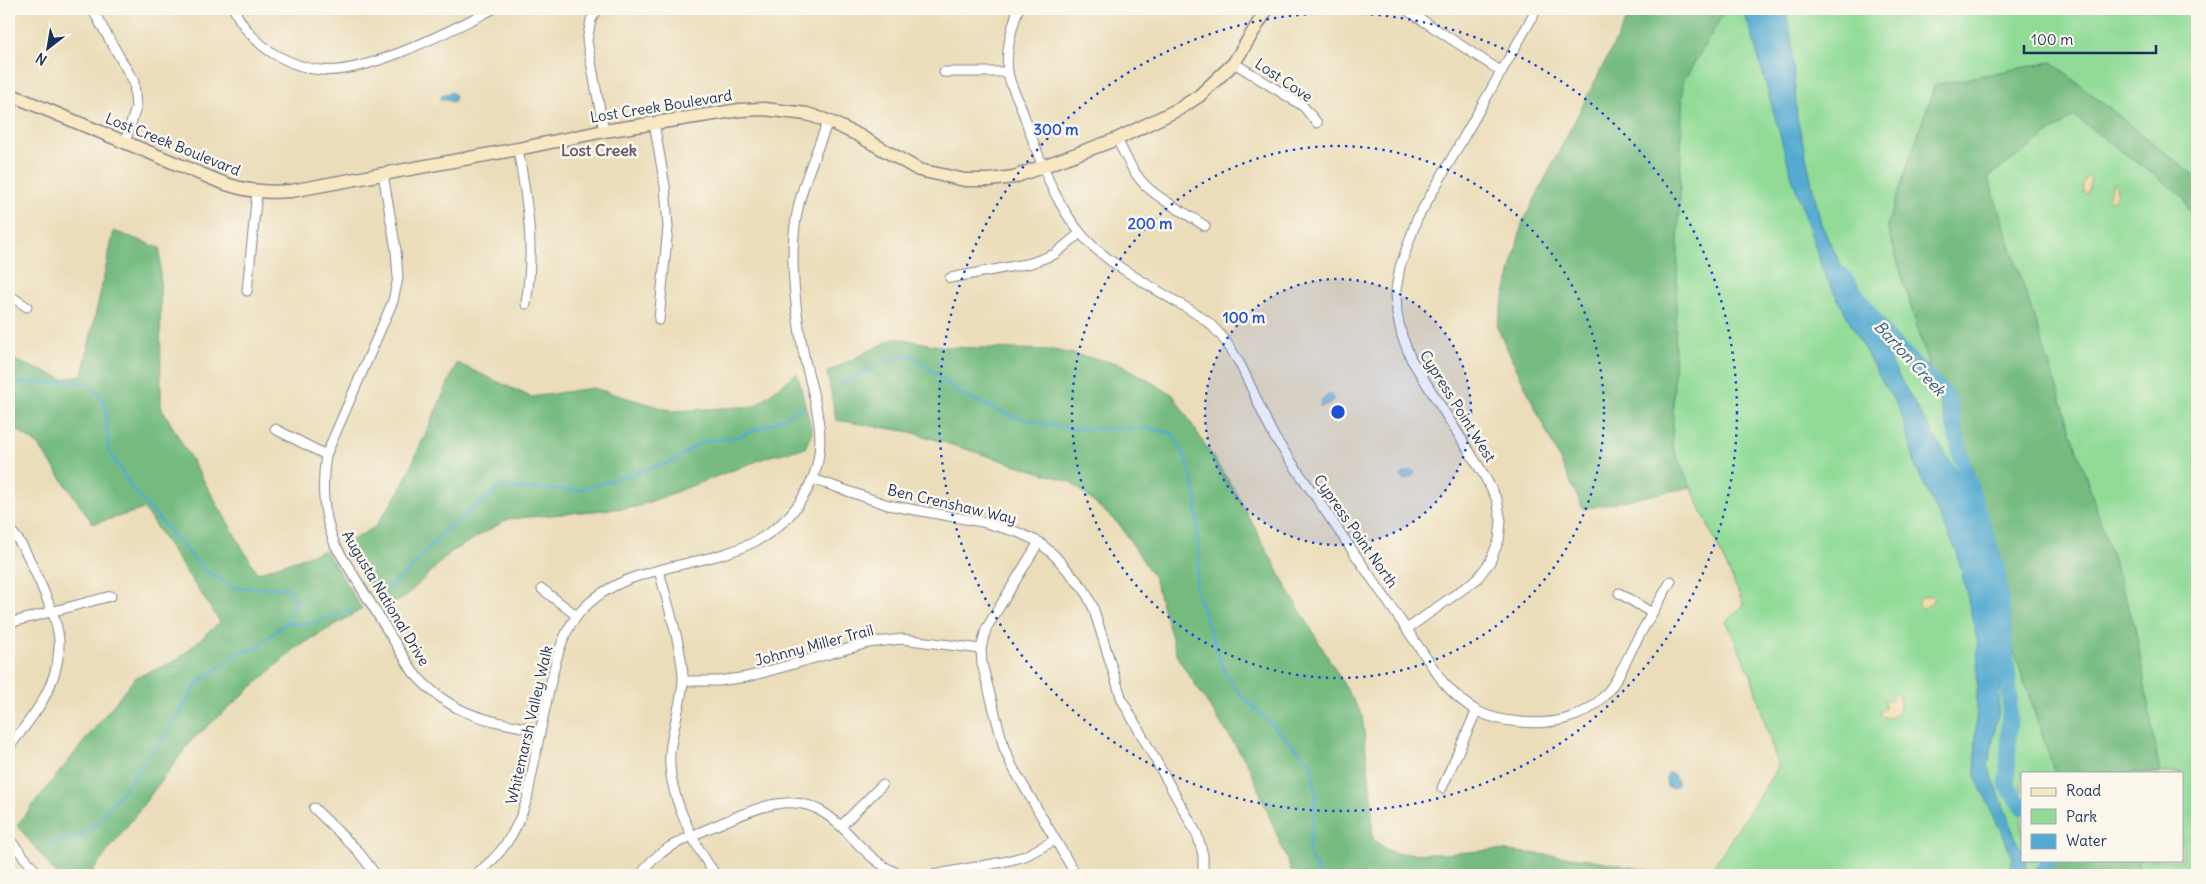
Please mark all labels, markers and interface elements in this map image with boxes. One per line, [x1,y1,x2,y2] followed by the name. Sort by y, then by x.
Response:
[22,22,72,72] north arrow
[2024,22,2156,54] scale bar
[2031,30,2073,49] text: 100 m
[33,49,50,69] text: N
[1252,54,1316,106] street label: Lost Cove
[589,85,734,127] street label: Lost Creek Boulevard
[103,108,243,180] street label: Lost Creek Boulevard
[1034,120,1079,139] text: 300 m
[561,140,637,160] district label: Lost Creek
[1128,214,1172,233] text: 200 m
[1223,308,1265,327] text: 100 m
[1870,316,1951,401] water label: Barton Creek
[1416,347,1500,465] street label: Cypress Point West
[1329,403,1347,421] centre of rings
[1310,471,1402,592] street label: Cypress Point North
[886,480,1018,528] street label: Ben Crenshaw Way
[338,527,434,669] street label: Augusta National Drive
[753,620,875,670] street label: Johnny Miller Trail
[501,643,557,806] street label: Whitemarsh Valley Walk
[2021,772,2184,862] legend
[2066,781,2101,800] text: Road
[2066,807,2097,826] text: Park
[2066,831,2107,850] text: Water

